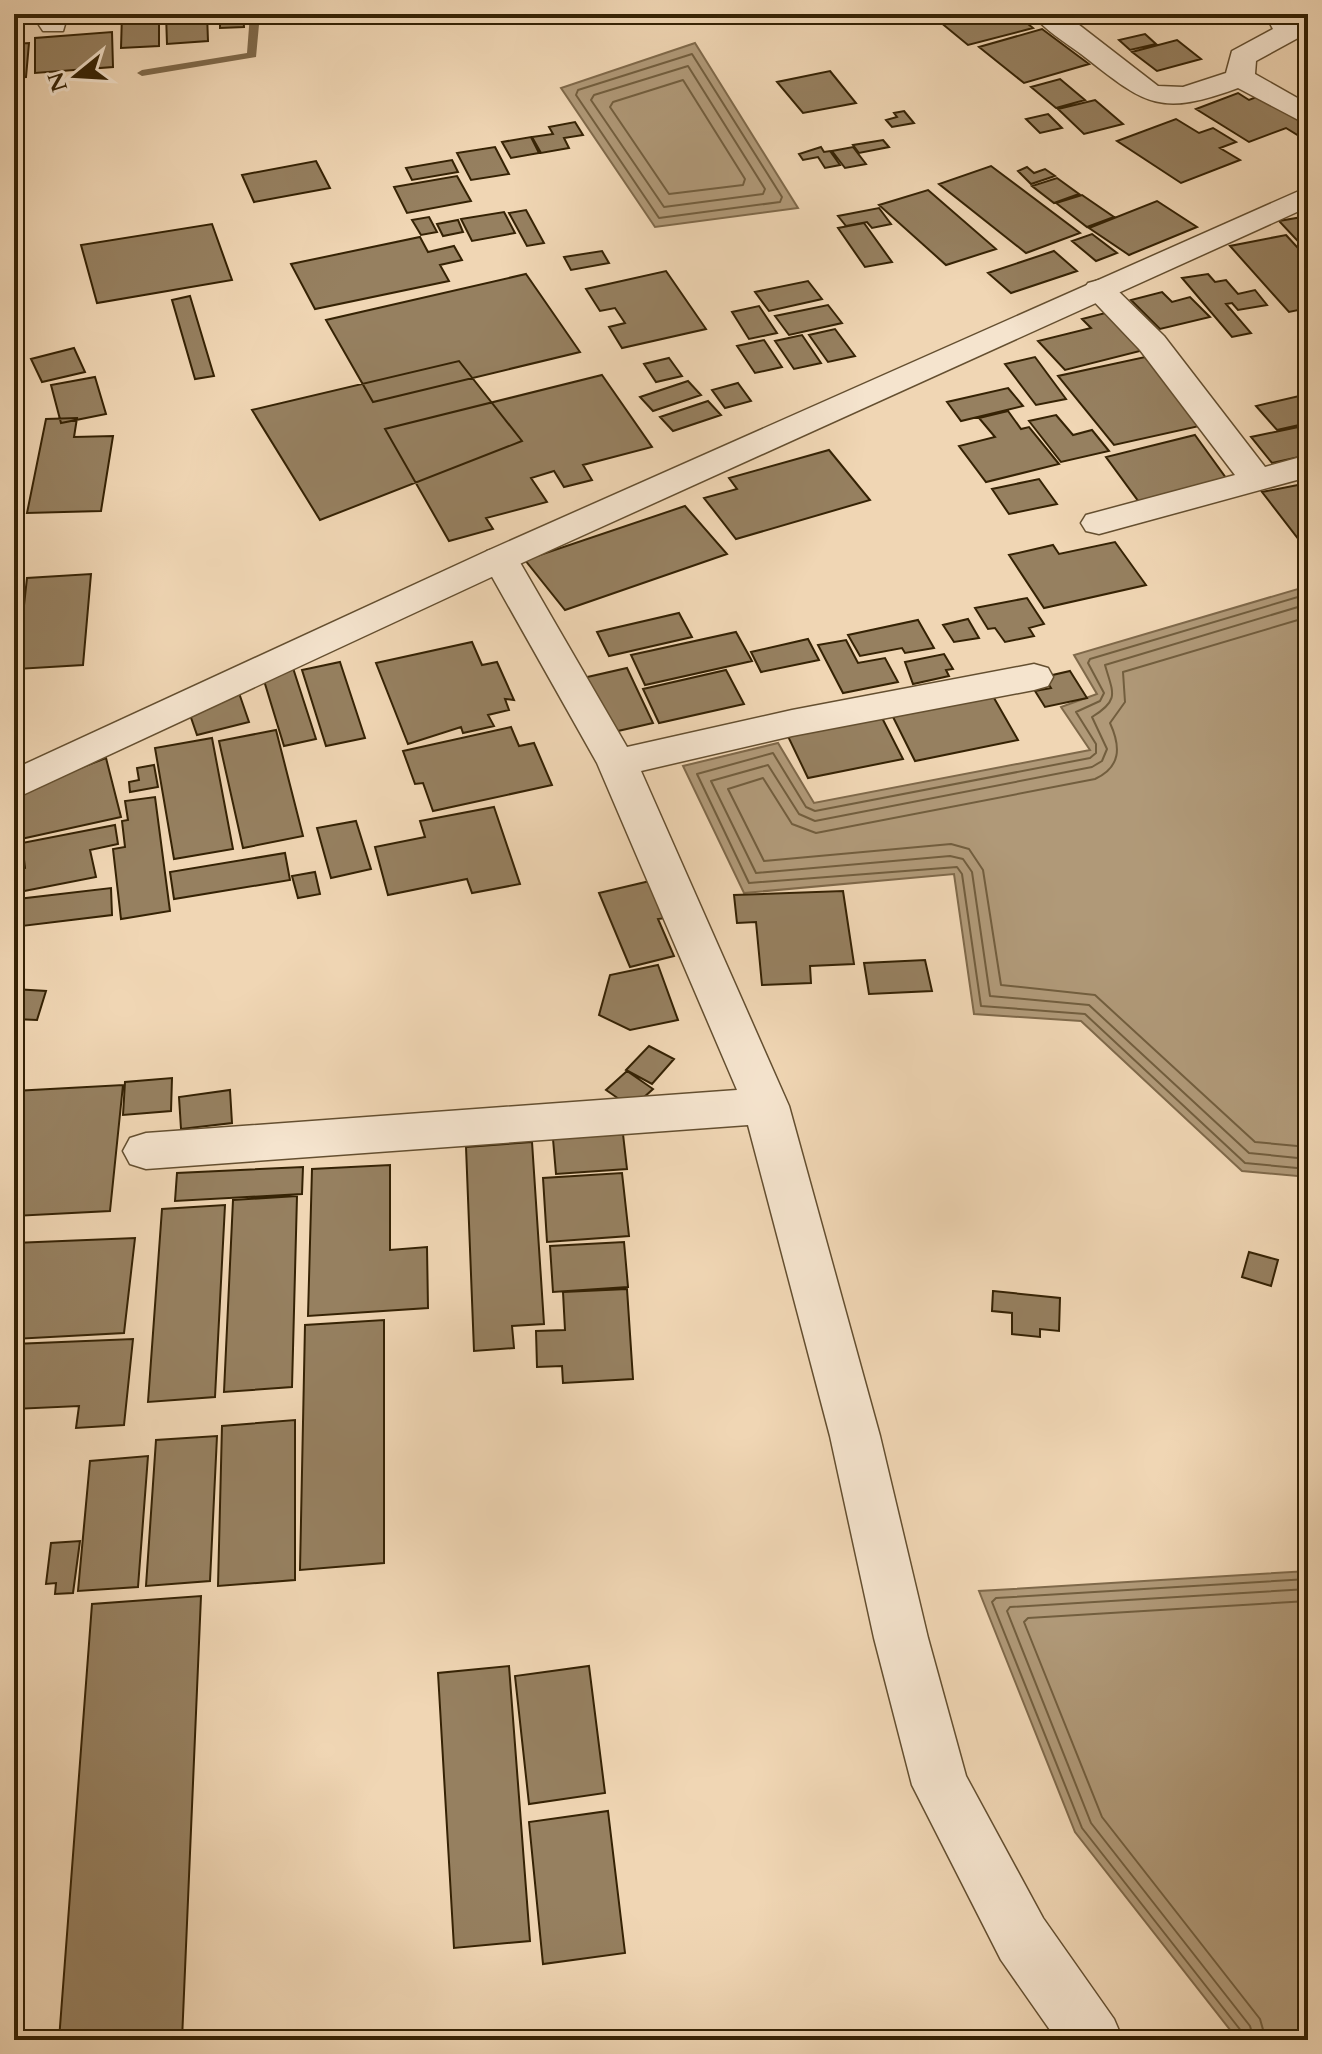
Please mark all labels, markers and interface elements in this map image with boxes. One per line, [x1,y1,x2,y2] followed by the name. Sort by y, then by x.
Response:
[36,36,116,116] north arrow
[41,68,75,96] text: N

